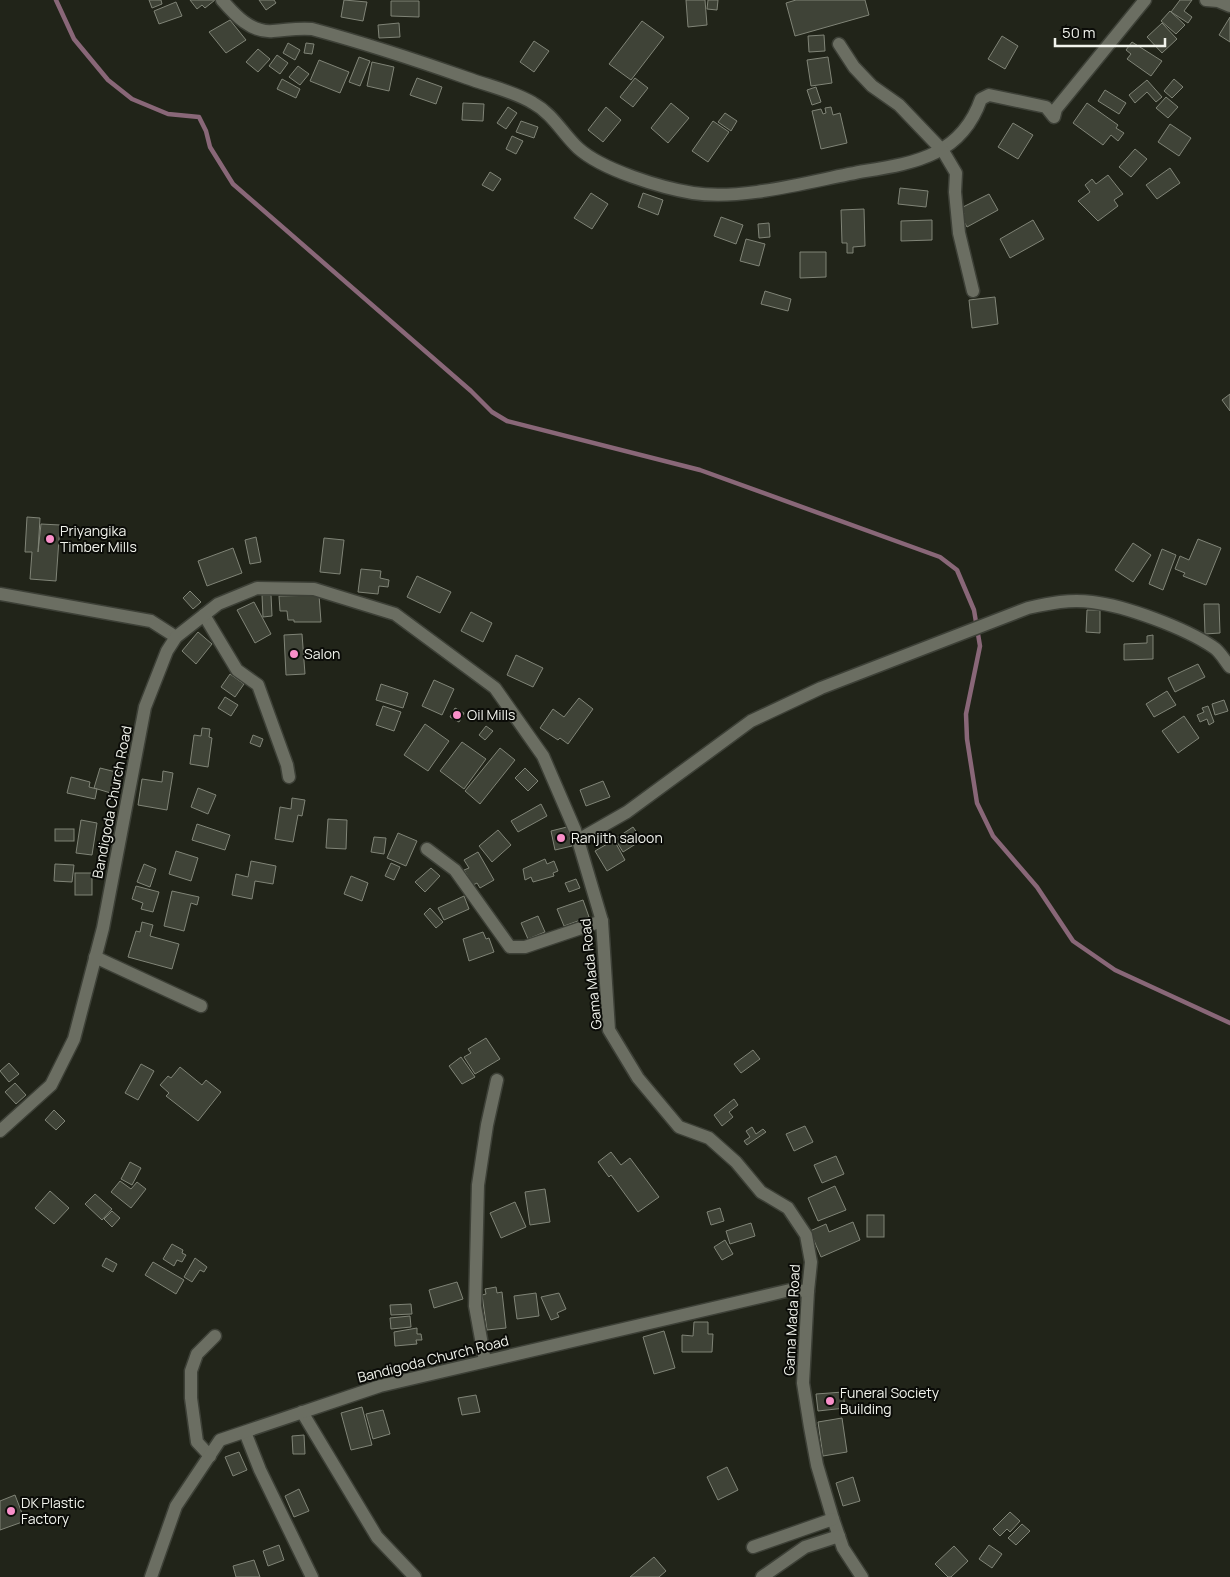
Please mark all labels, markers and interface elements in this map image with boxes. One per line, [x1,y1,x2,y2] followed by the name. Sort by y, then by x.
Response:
[1055,15,1165,47] scale bar
[1062,22,1096,43] text: 50 m
[60,521,137,556] place label: Priyangika Timber Mills
[44,533,56,545] marker: Priyangika Timber Mills
[304,644,340,663] place label: Salon
[288,648,300,660] marker: Salon
[467,705,515,724] place label: Oil Mills
[451,709,463,721] marker: Oil Mills
[87,724,136,880] street label: Bandigoda Church Road
[571,828,663,847] place label: Ranjith saloon
[555,832,567,844] marker: Ranjith saloon
[575,918,606,1031] street label: Gama Mada Road
[779,1264,804,1376] street label: Gama Mada Road
[355,1331,510,1387] street label: Bandigoda Church Road
[840,1383,940,1418] place label: Funeral Society Building
[824,1395,836,1407] marker: Funeral Society Building
[21,1493,85,1528] place label: DK Plastic Factory
[5,1505,17,1517] marker: DK Plastic Factory

